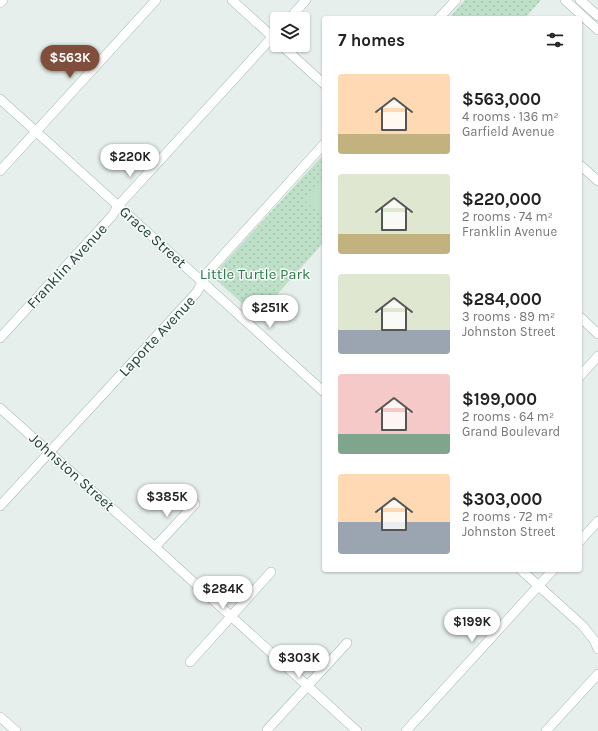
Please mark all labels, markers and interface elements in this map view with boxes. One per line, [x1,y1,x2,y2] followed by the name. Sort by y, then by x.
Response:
[270,12,310,52] map controls
[270,12,310,52] button: layers
[544,29,566,51] icon: filters
[338,30,405,50] text: 7 homes
[42,45,98,79] pin: $563K
[49,50,91,65] text: $563K
[462,89,541,109] text: $563,000
[370,90,418,138] icon: home
[462,109,559,124] text: 4 rooms · 136 m²
[462,124,554,139] text: Garfield Avenue
[102,144,158,178] pin: $220K
[109,149,151,164] text: $220K
[462,189,542,209] text: $220,000
[370,190,418,238] icon: home
[116,202,190,272] street label: Grace Street
[462,209,553,224] text: 2 rooms · 74 m²
[23,220,111,312] street label: Franklin Avenue
[462,224,557,239] text: Franklin Avenue
[200,265,310,283] park label: Little Turtle Park
[462,289,542,309] text: $284,000
[370,290,418,338] icon: home
[115,292,199,380] street label: Laporte Avenue
[242,295,298,329] pin: $251K
[251,300,289,315] text: $251K
[462,309,555,324] text: 3 rooms · 89 m²
[462,324,555,339] text: Johnston Street
[462,389,537,409] text: $199,000
[370,390,418,438] icon: home
[462,409,554,424] text: 2 rooms · 64 m²
[462,424,560,439] text: Grand Boulevard
[26,429,118,515] street label: Johnston Street
[139,484,195,518] pin: $385K
[146,489,188,504] text: $385K
[462,489,542,509] text: $303,000
[370,490,418,538] icon: home
[462,509,553,524] text: 2 rooms · 72 m²
[462,524,555,539] text: Johnston Street
[195,576,251,610] pin: $284K
[202,581,244,596] text: $284K
[444,609,500,643] pin: $199K
[453,614,491,629] text: $199K
[271,645,327,679] pin: $303K
[278,650,320,665] text: $303K

